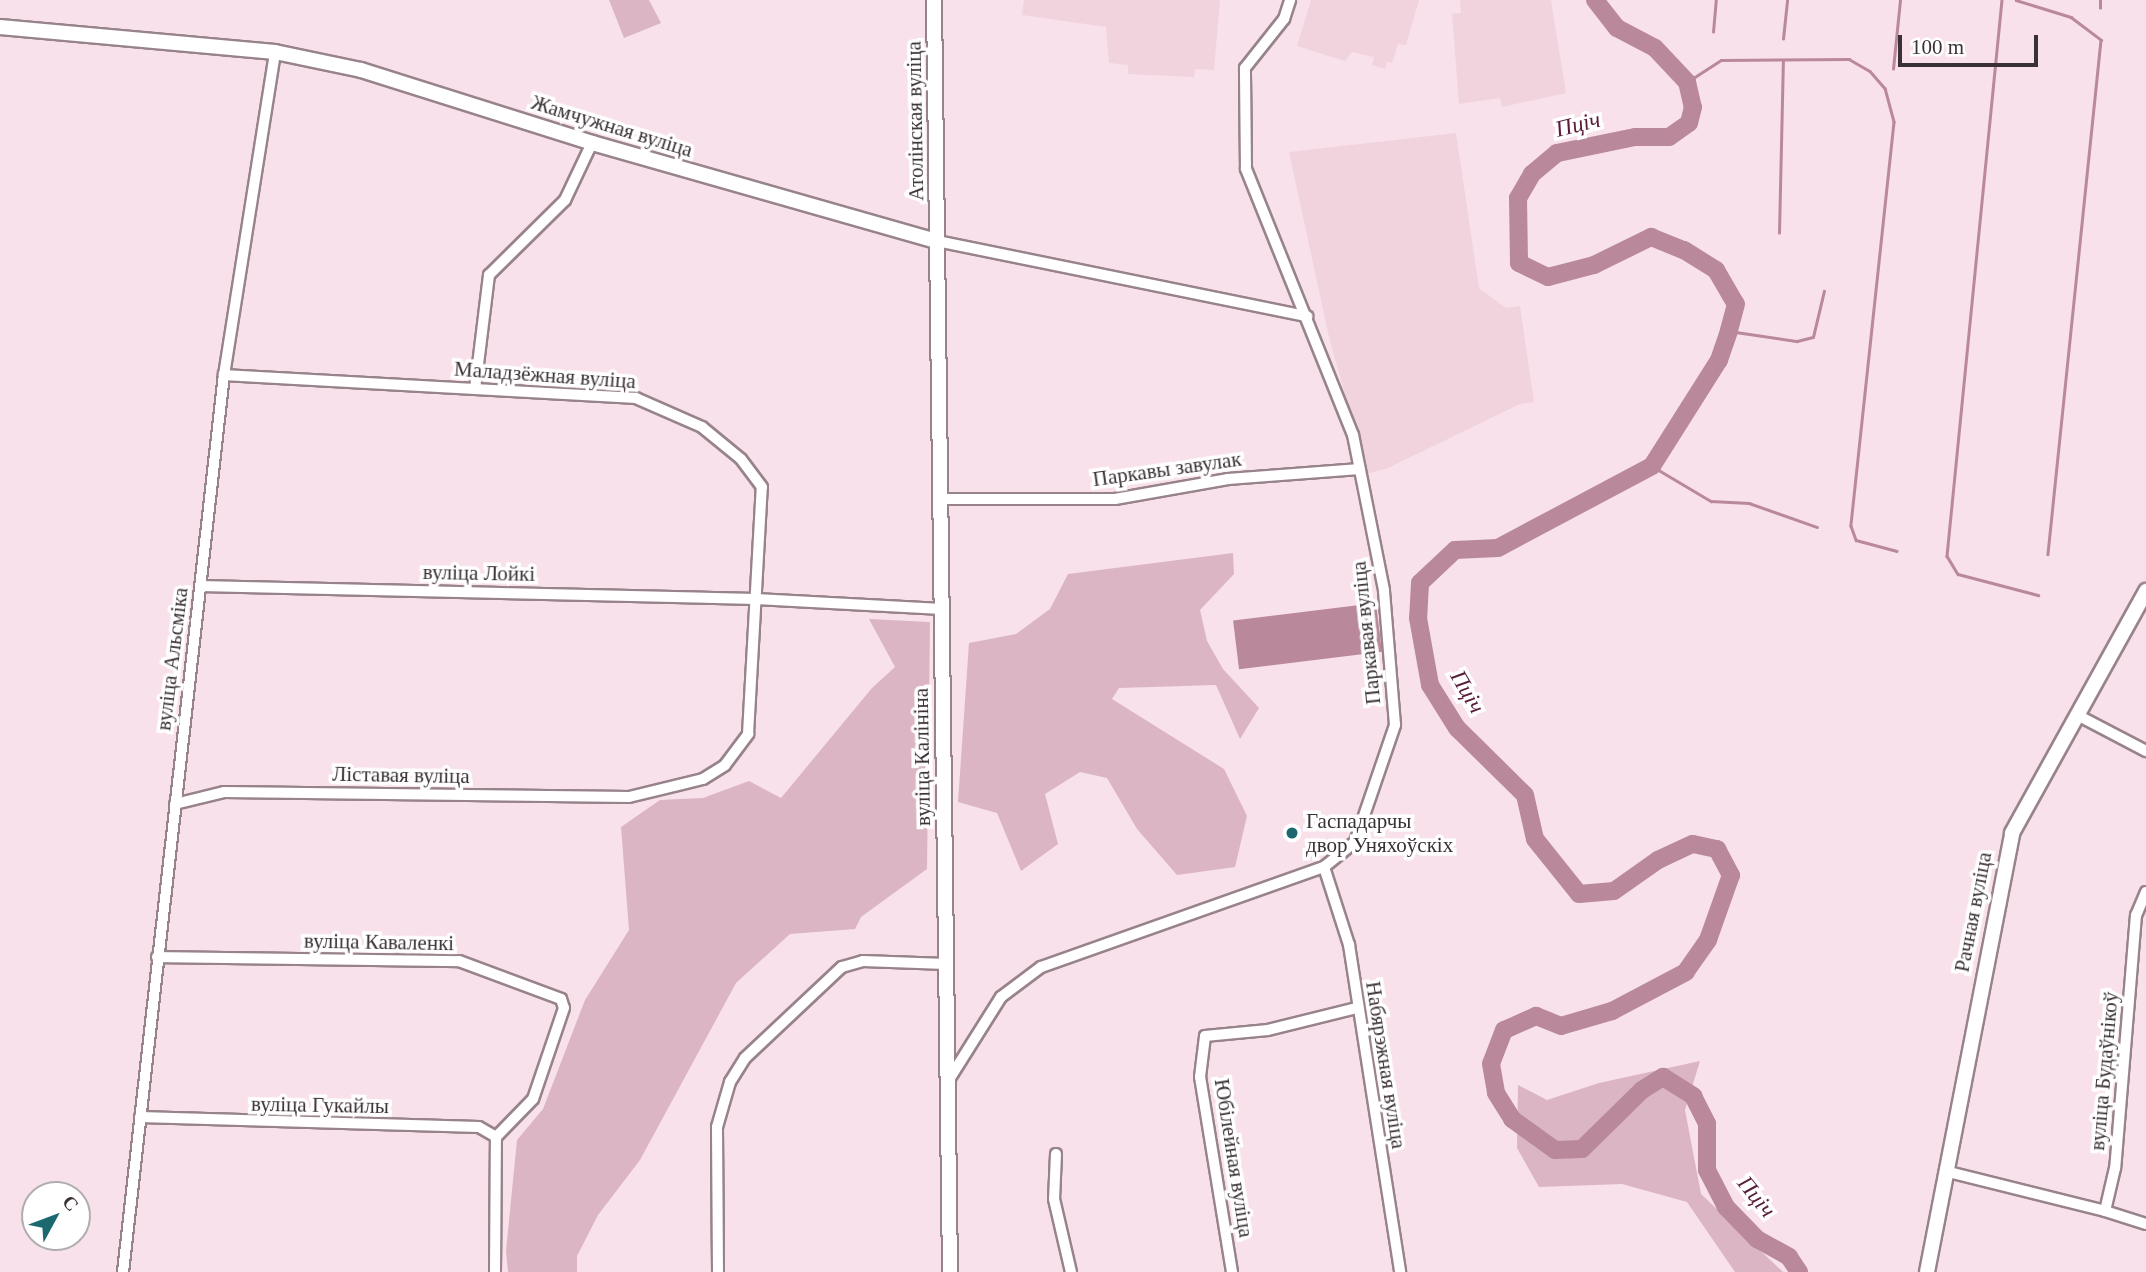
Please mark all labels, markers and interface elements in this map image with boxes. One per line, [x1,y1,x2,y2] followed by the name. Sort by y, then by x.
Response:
[1901,21,2041,65] scale bar
[1911,35,1964,59] text: 100 m
[901,41,929,201] street label: Атолінская вуліца
[528,89,696,163] street label: Жамчужная вуліца
[1553,106,1603,144] water label: Пціч
[453,356,637,394] street label: Маладзёжная вуліца
[1091,446,1243,492] street label: Паркавы завулак
[423,559,535,587] street label: вуліца Лойкі
[1346,560,1386,706] street label: Паркавая вуліца
[151,586,193,732] street label: вуліца Альсміка
[1444,665,1490,719] water label: Пціч
[908,688,936,826] street label: вуліца Калініна
[332,761,470,789] street label: Ліставая вуліца
[1306,808,1453,858] place label: Гаспадарчы двор Уняхоўскіх
[1284,825,1300,841] marker: Гаспадарчы двор Уняхоўскіх
[1949,850,1997,974] street label: Рачная вуліца
[304,928,454,956] street label: вуліца Каваленкі
[1360,979,1412,1151] street label: Набярэжная вуліца
[2085,991,2123,1151] street label: вуліца Будаўнікоў
[1209,1077,1259,1239] street label: Юбілейная вуліца
[251,1091,389,1119] street label: вуліца Гукайлы
[1731,1171,1781,1223] water label: Пціч
[21,1181,91,1251] north arrow
[58,1191,83,1215] text: С

